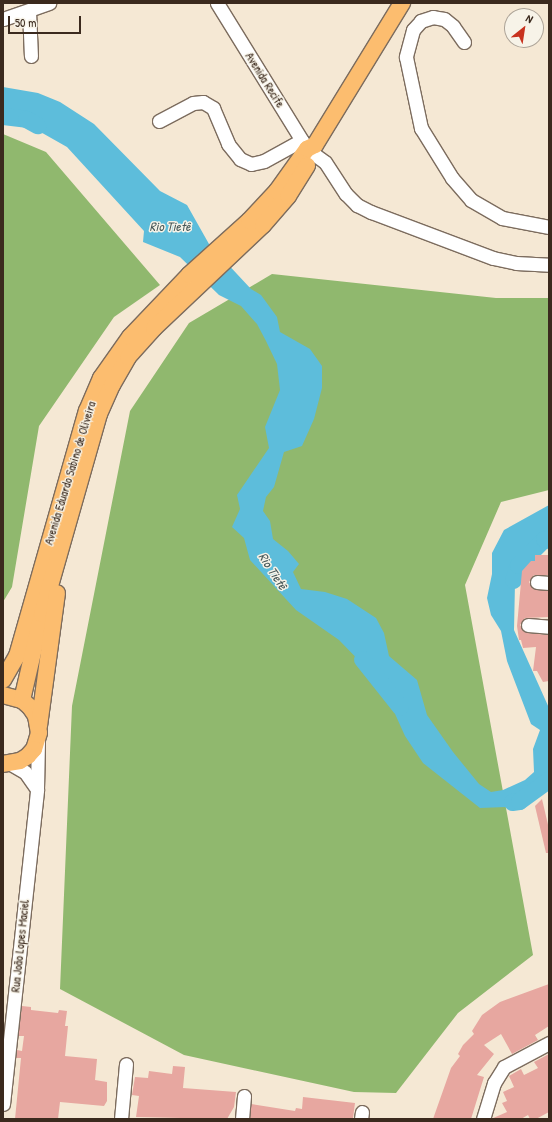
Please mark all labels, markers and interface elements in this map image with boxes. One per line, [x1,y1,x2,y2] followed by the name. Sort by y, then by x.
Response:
[10,8,83,34] scale bar
[504,8,544,48] north arrow
[523,11,536,26] text: N
[15,14,36,31] text: 50 m
[242,50,288,110] street label: Avenida Recife
[150,218,190,234] water label: Rio Tietê
[41,400,99,546] street label: Avenida Eduardo Sabino de Oliveira
[255,550,291,592] water label: Rio Tietê
[8,899,32,993] street label: Rua João Lopes Maciel

